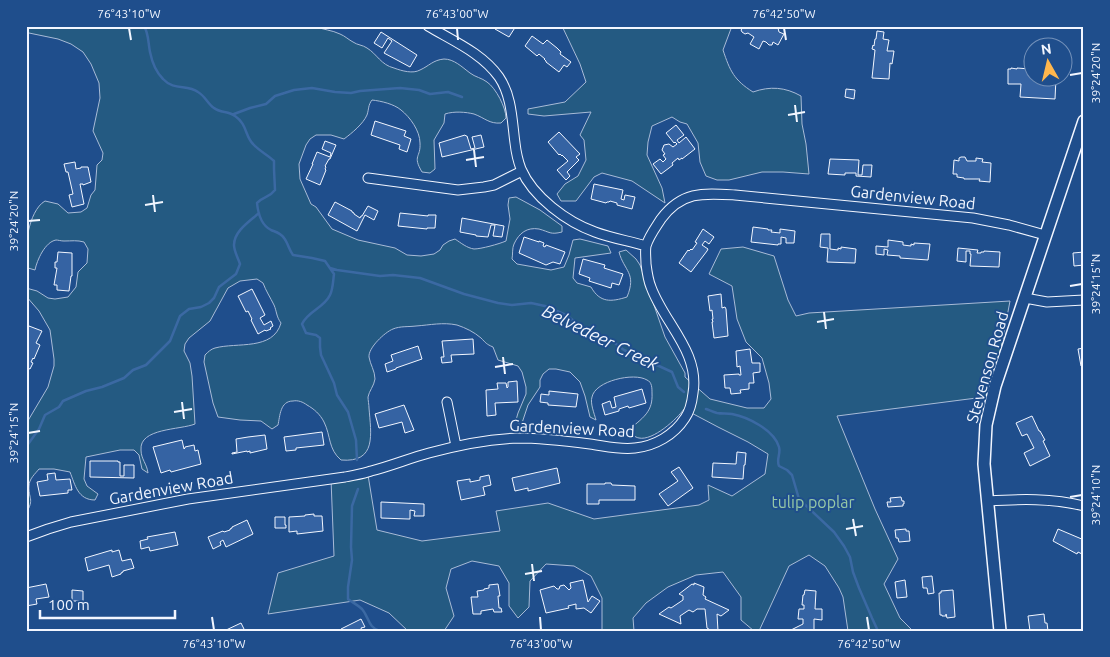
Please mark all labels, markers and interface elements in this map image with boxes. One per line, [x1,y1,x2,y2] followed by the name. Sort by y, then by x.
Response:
[97,7,161,20] text: 76°43'10"W
[425,7,489,20] text: 76°43'00"W
[752,7,816,20] text: 76°42'50"W
[1022,38,1072,88] north arrow
[1040,40,1052,58] text: N
[1089,43,1102,103] text: 39°24'20"N
[850,181,976,213] street label: Gardenview Road
[7,191,20,251] text: 39°24'20"N
[1089,254,1102,314] text: 39°24'15"N
[539,300,663,374] water label: Belvedeer Creek
[962,309,1012,425] street label: Stevenson Road
[7,403,20,463] text: 39°24'15"N
[509,416,635,440] street label: Gardenview Road
[1089,465,1102,525] text: 39°24'10"N
[108,468,234,508] street label: Gardenview Road
[771,493,855,511] park label: tulip poplar
[40,587,175,619] scale bar
[48,596,90,613] text: 100 m
[182,637,246,650] text: 76°43'10"W
[509,637,573,650] text: 76°43'00"W
[837,637,901,650] text: 76°42'50"W

